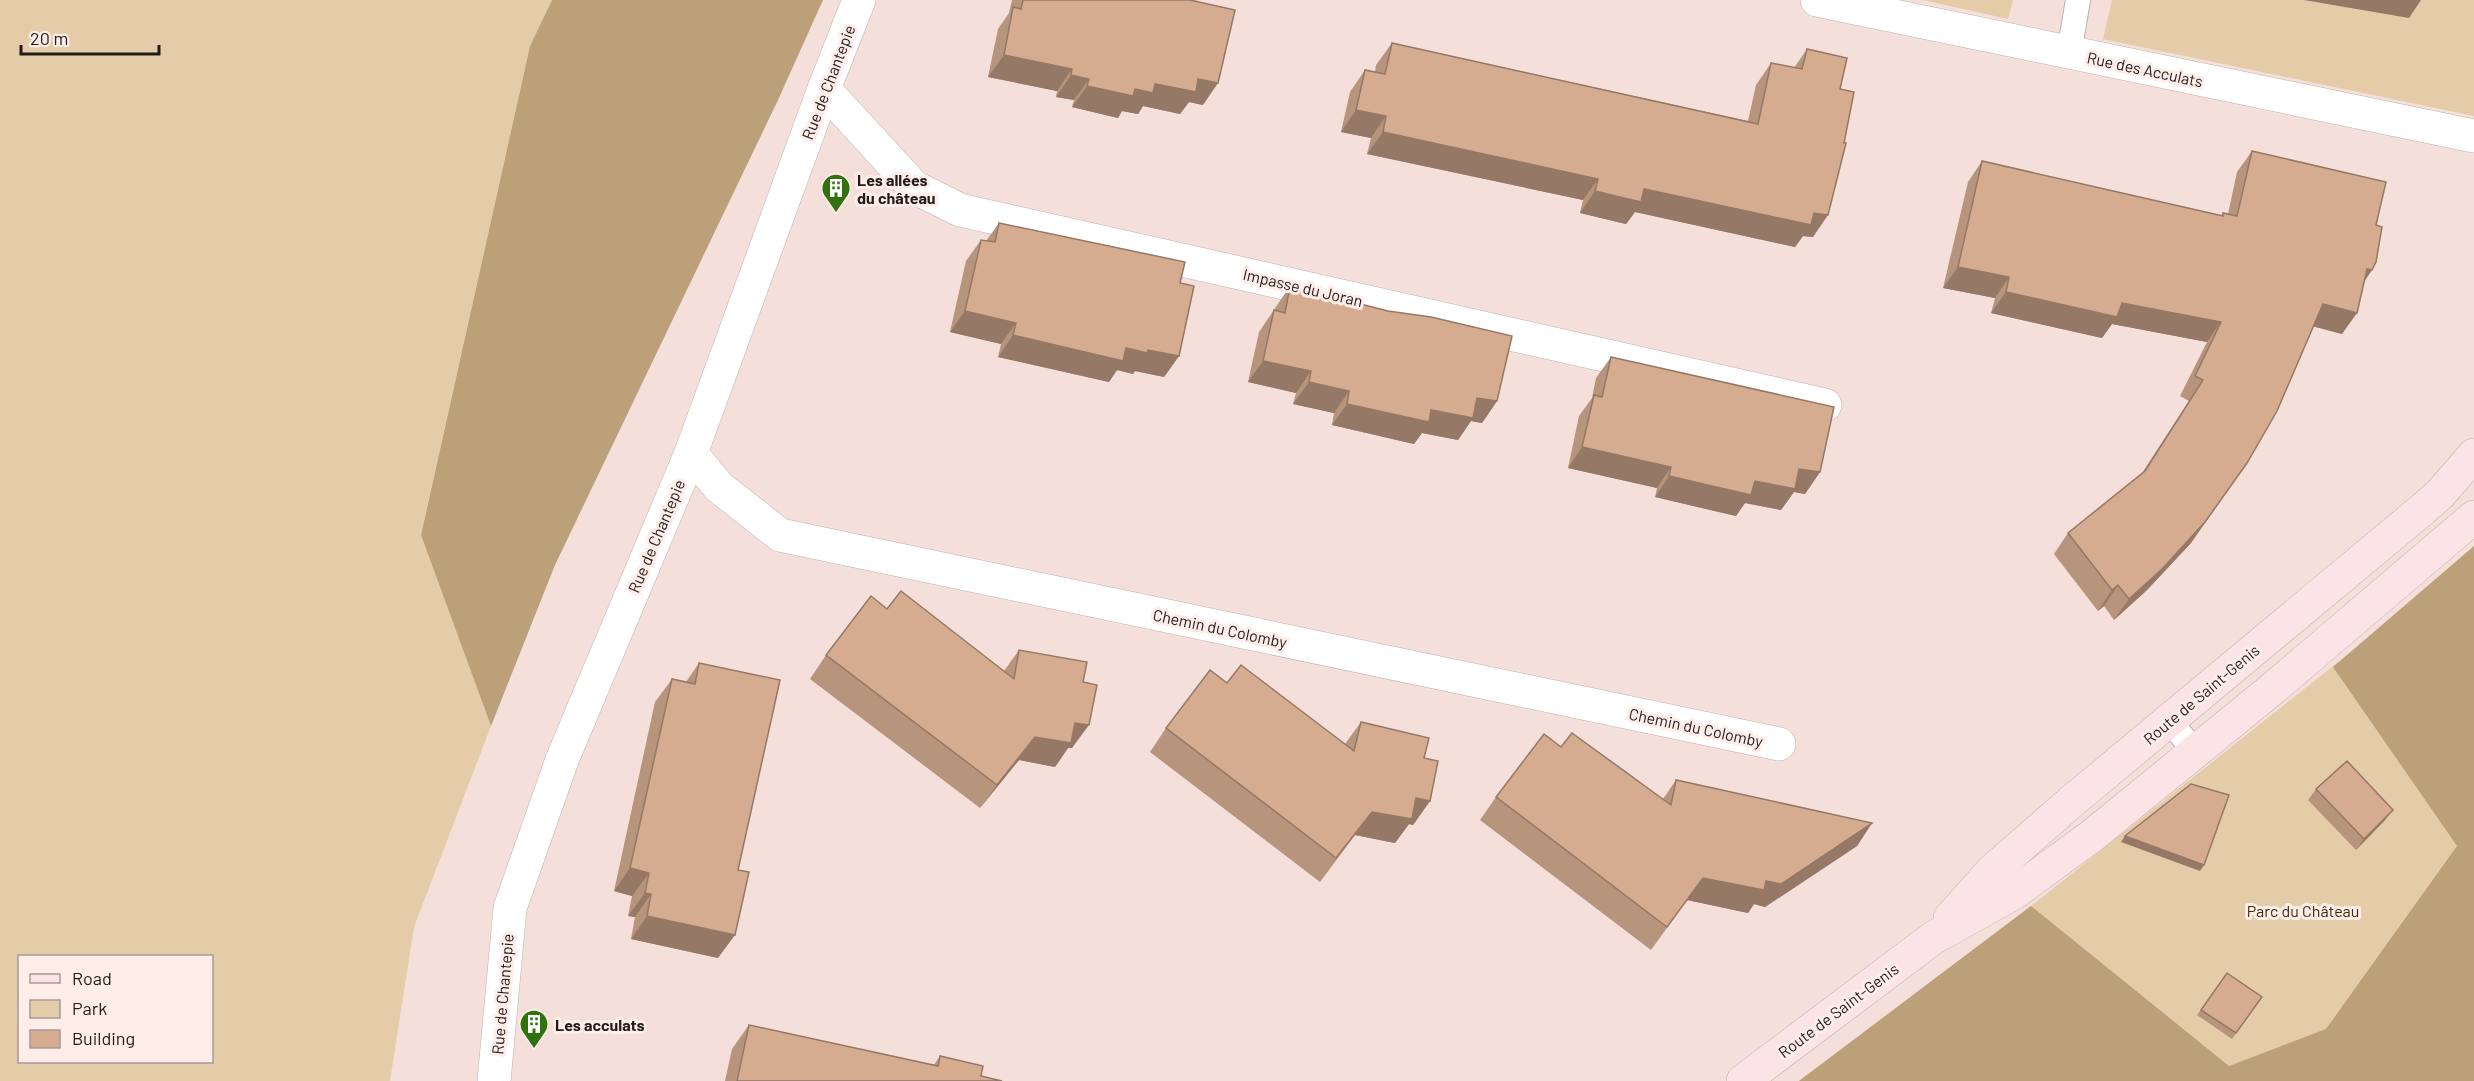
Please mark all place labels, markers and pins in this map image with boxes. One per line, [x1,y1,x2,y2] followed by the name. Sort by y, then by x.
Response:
[857,170,936,207] place label: Les allées du château
[820,172,852,214] building icon: Les allées du château
[518,1008,550,1050] building icon: Les acculats
[555,1015,645,1034] place label: Les acculats

